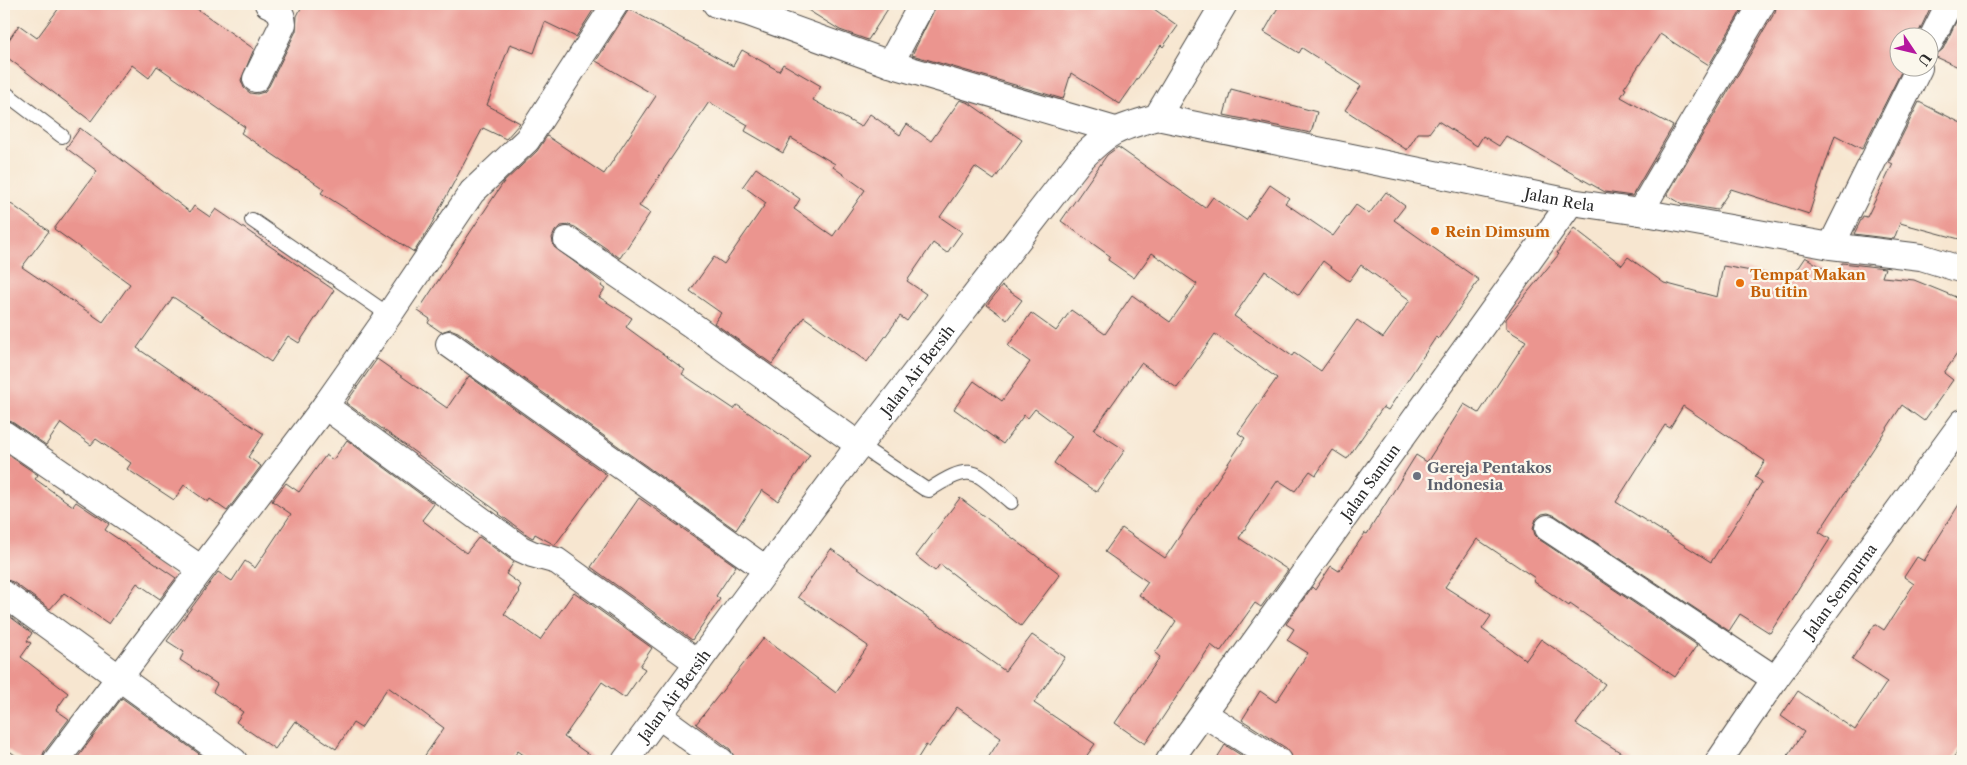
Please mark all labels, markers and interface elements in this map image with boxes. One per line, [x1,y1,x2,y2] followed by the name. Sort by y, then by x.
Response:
[1890,28,1940,78] north arrow
[1914,50,1935,70] text: U
[1521,183,1596,215] street label: Jalan Rela
[1445,222,1550,241] place label: Rein Dimsum
[1429,225,1441,237] marker: Rein Dimsum
[1750,265,1867,301] place label: Tempat Makan Bu titin
[1734,277,1746,289] marker: Tempat Makan Bu titin
[875,320,959,421] street label: Jalan Air Bersih
[1335,440,1404,525] street label: Jalan Santun
[1427,458,1552,494] place label: Gereja Pentakos Indonesia
[1411,470,1423,482] marker: Gereja Pentakos Indonesia
[1798,539,1881,643] street label: Jalan Sempurna
[632,645,714,746] street label: Jalan Air Bersih

